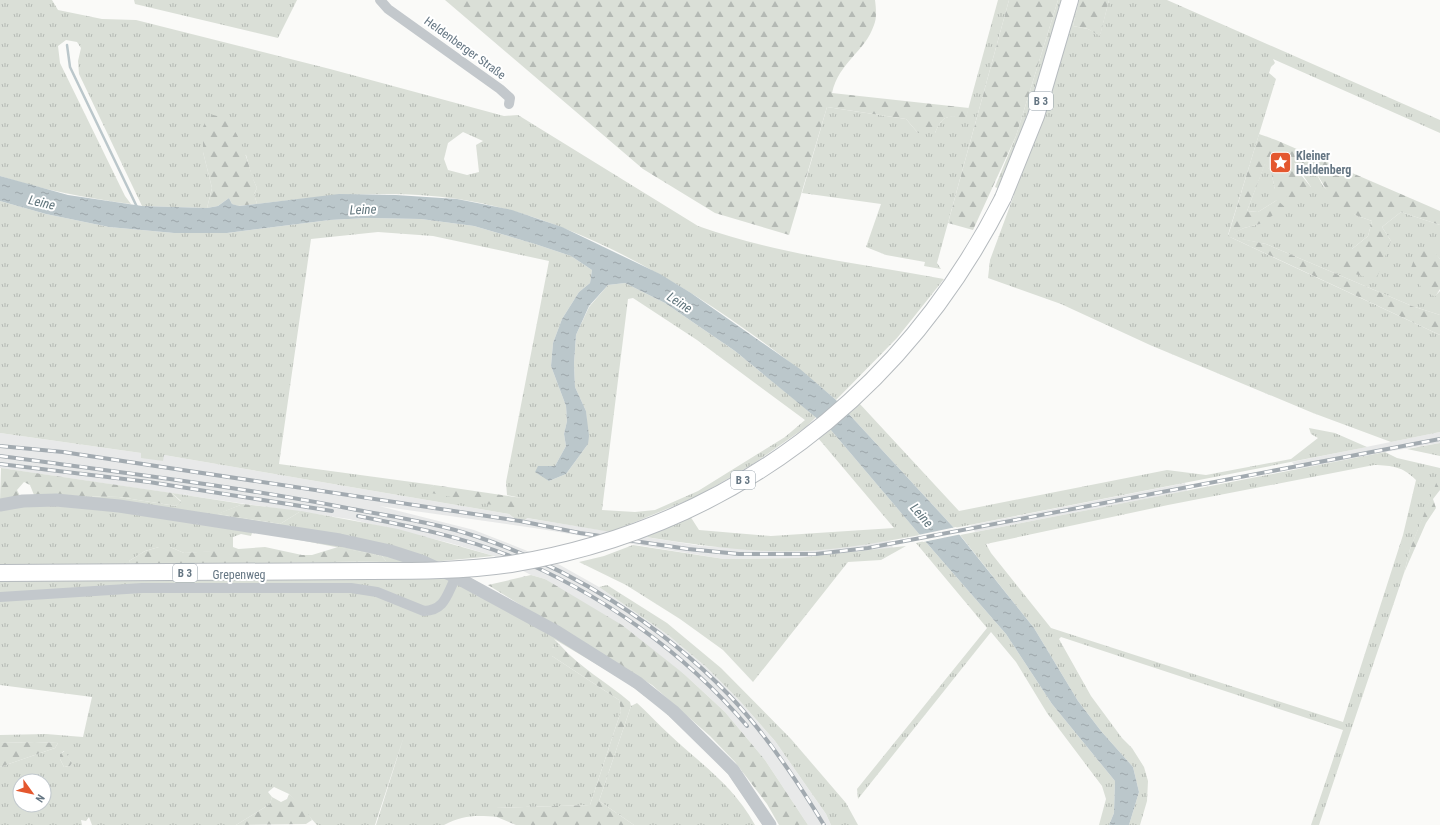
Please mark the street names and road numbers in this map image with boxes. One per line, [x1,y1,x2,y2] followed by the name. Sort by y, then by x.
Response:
[422,14,509,82] street label: Heldenberger Straße
[1029,92,1053,110] road number: B 3
[731,471,755,489] road number: B 3
[173,564,197,582] road number: B 3
[213,568,266,582] street label: Grepenweg

